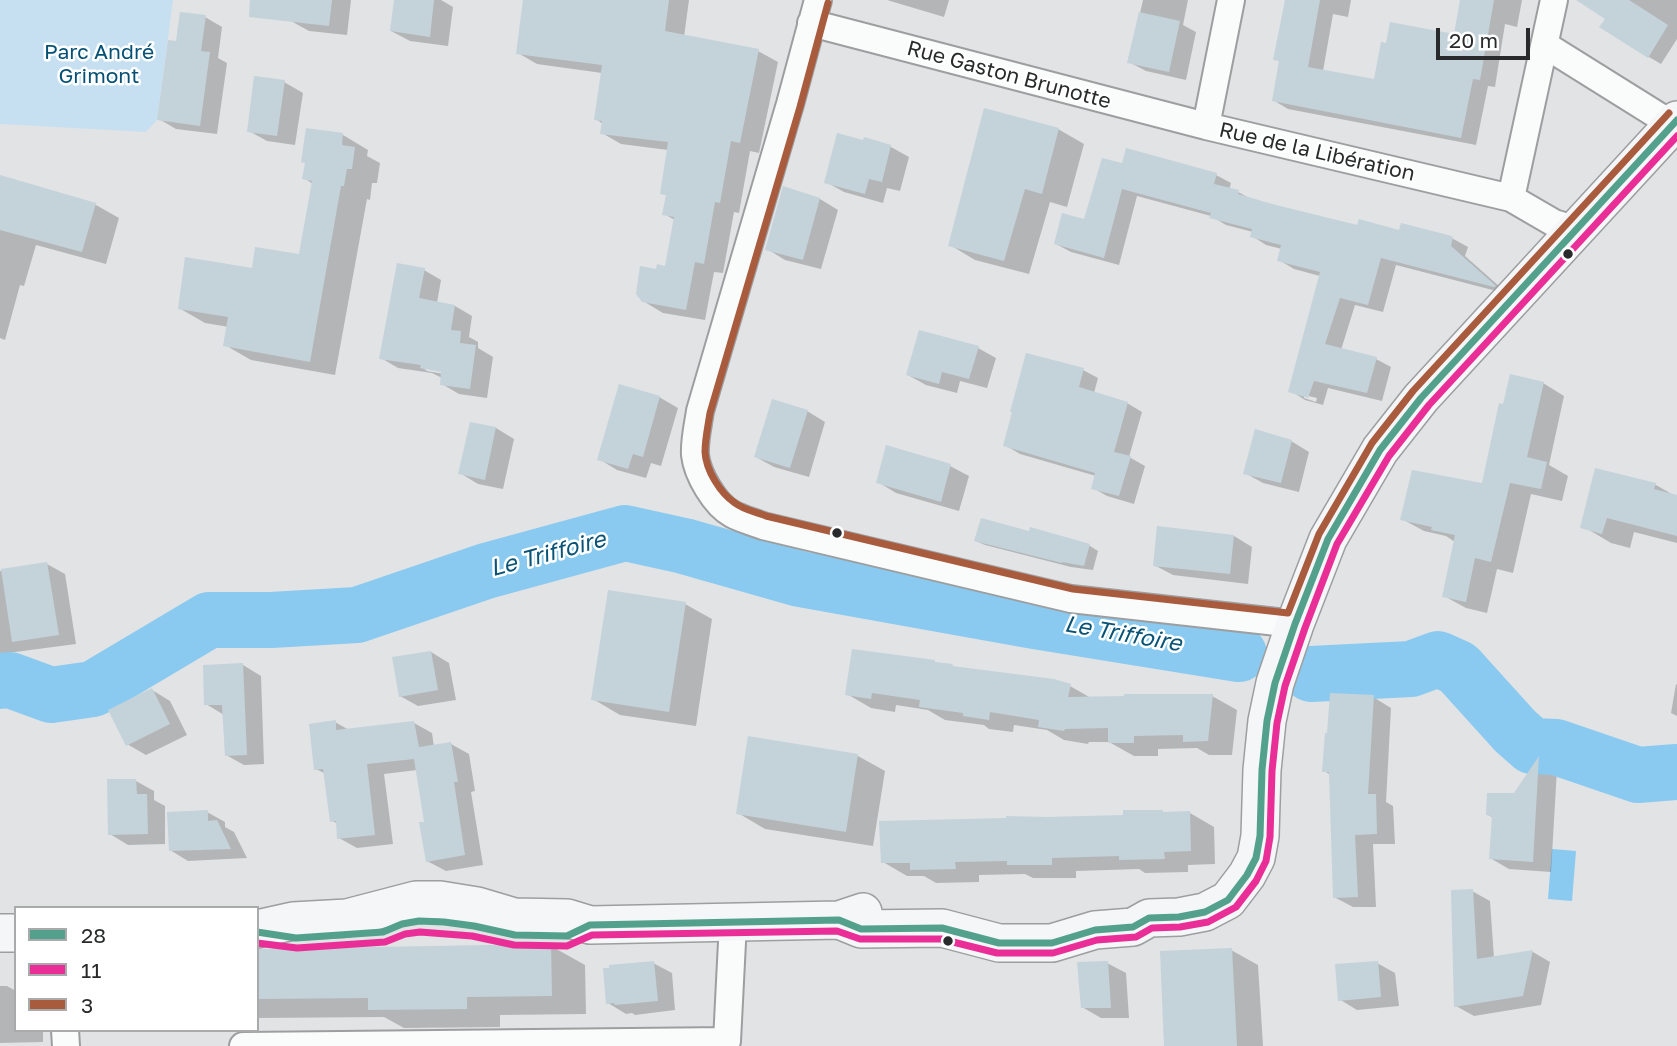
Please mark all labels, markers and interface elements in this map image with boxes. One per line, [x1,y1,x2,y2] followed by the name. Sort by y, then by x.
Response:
[1439,14,1534,58] scale bar
[1449,27,1498,53] text: 20 m
[904,36,1114,114] street label: Rue Gaston Brunotte
[44,39,154,89] park label: Parc André Grimont
[1217,117,1417,187] street label: Rue de la Libération
[1561,247,1575,261] unlabelled marker
[487,525,609,583] water label: Le Triffoire
[830,526,844,540] unlabelled marker
[1062,610,1184,658] water label: Le Triffoire
[14,906,259,1032] legend
[81,922,106,948] text: 28
[941,934,955,948] unlabelled marker
[81,957,101,983] text: 11
[81,992,93,1018] text: 3

